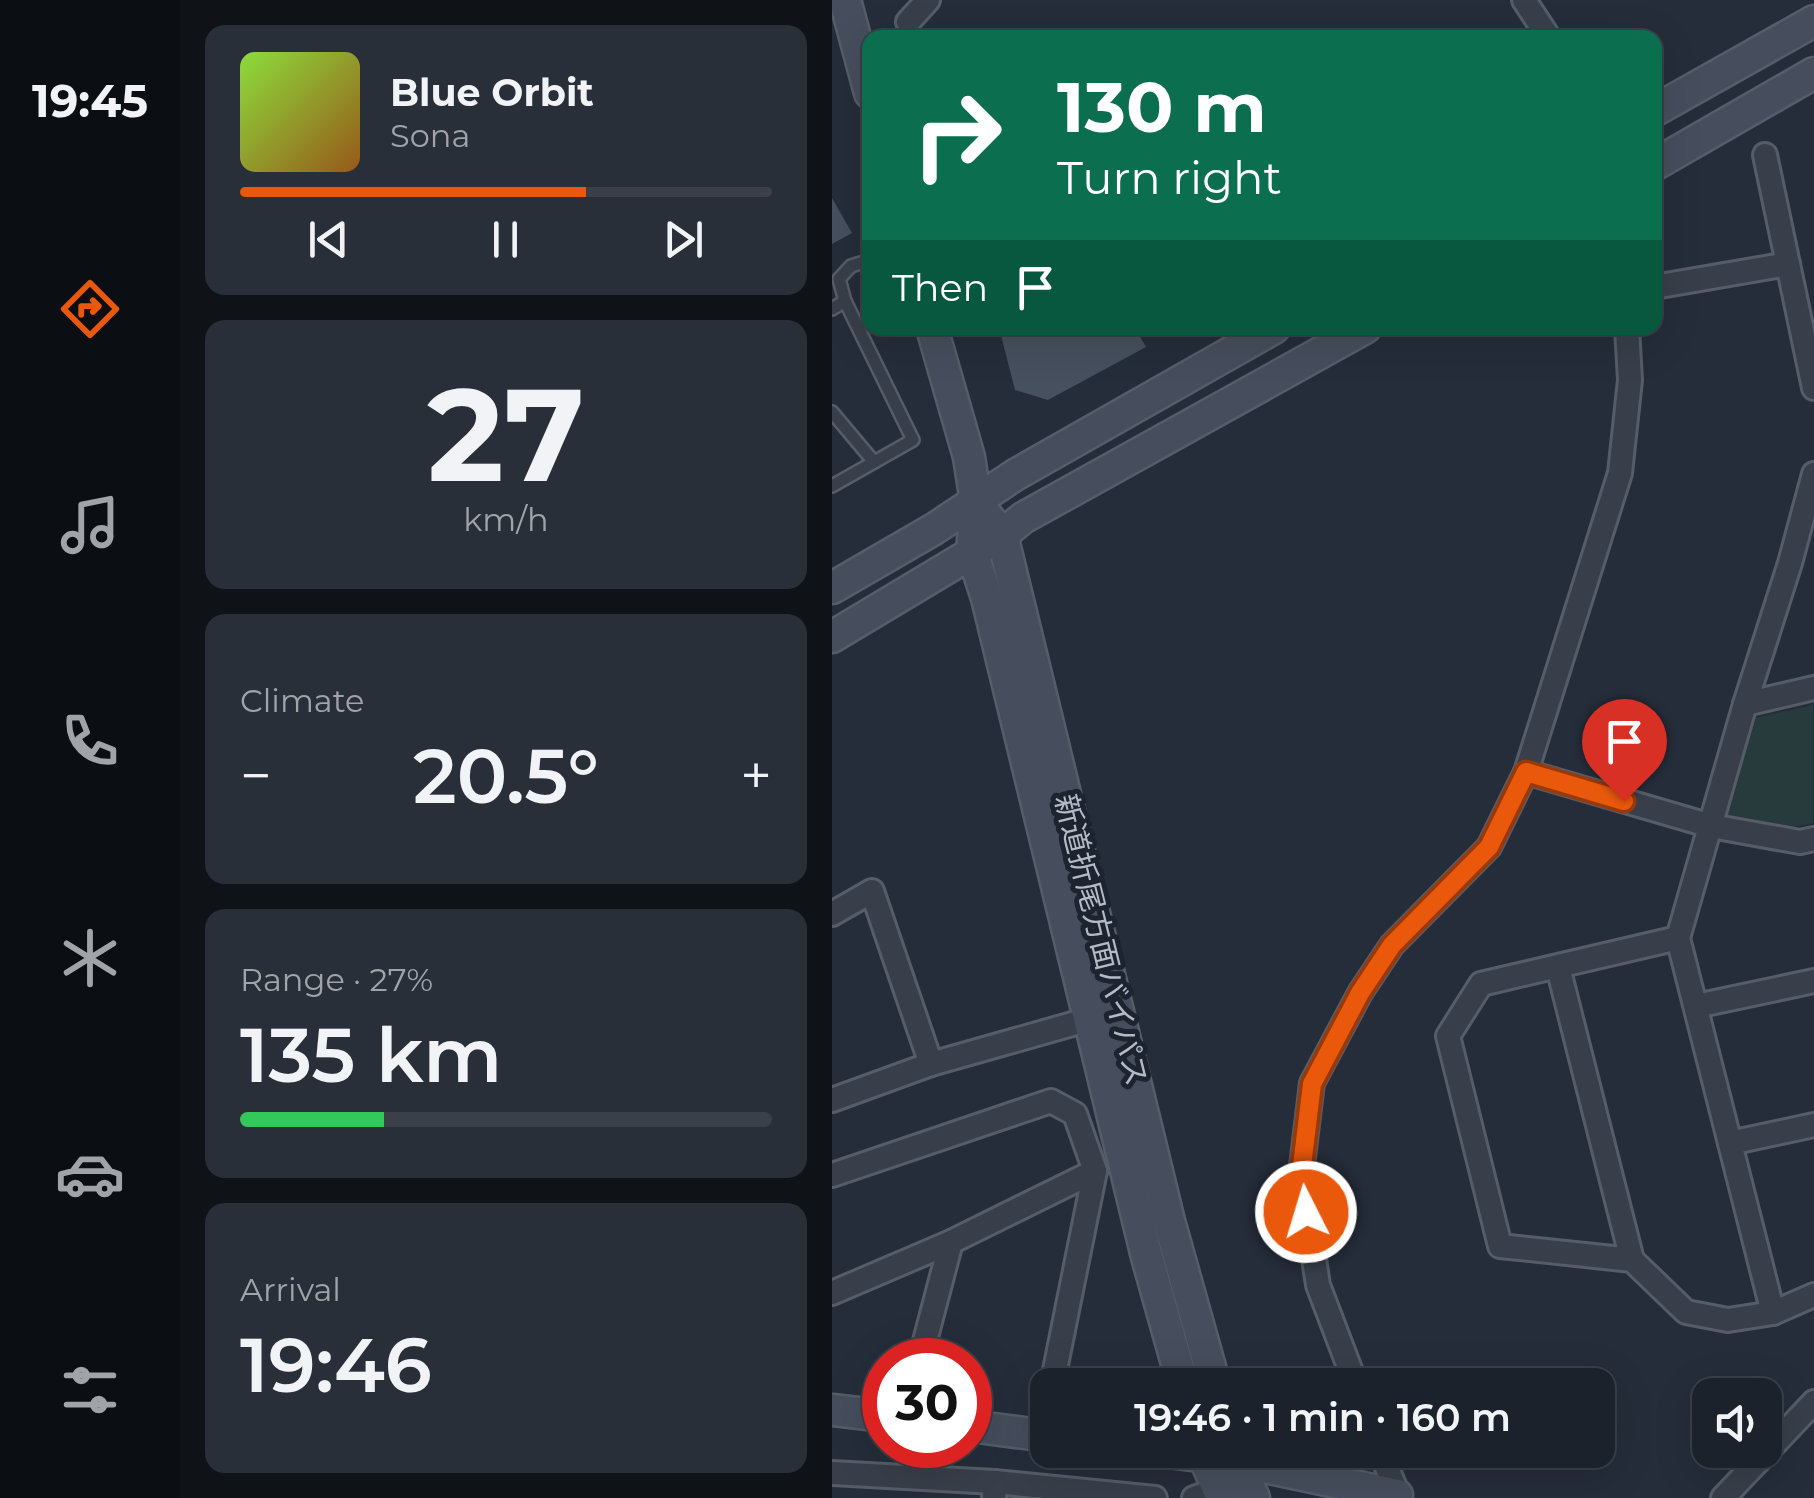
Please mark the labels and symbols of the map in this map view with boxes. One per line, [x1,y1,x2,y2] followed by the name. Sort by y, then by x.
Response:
[1582,699,1667,802] pin
[1047,790,1156,1090] street label: 新道折尾方面バイパス
[1254,1160,1358,1264] position arrow
[862,1338,992,1468] speed limit sign: 30

